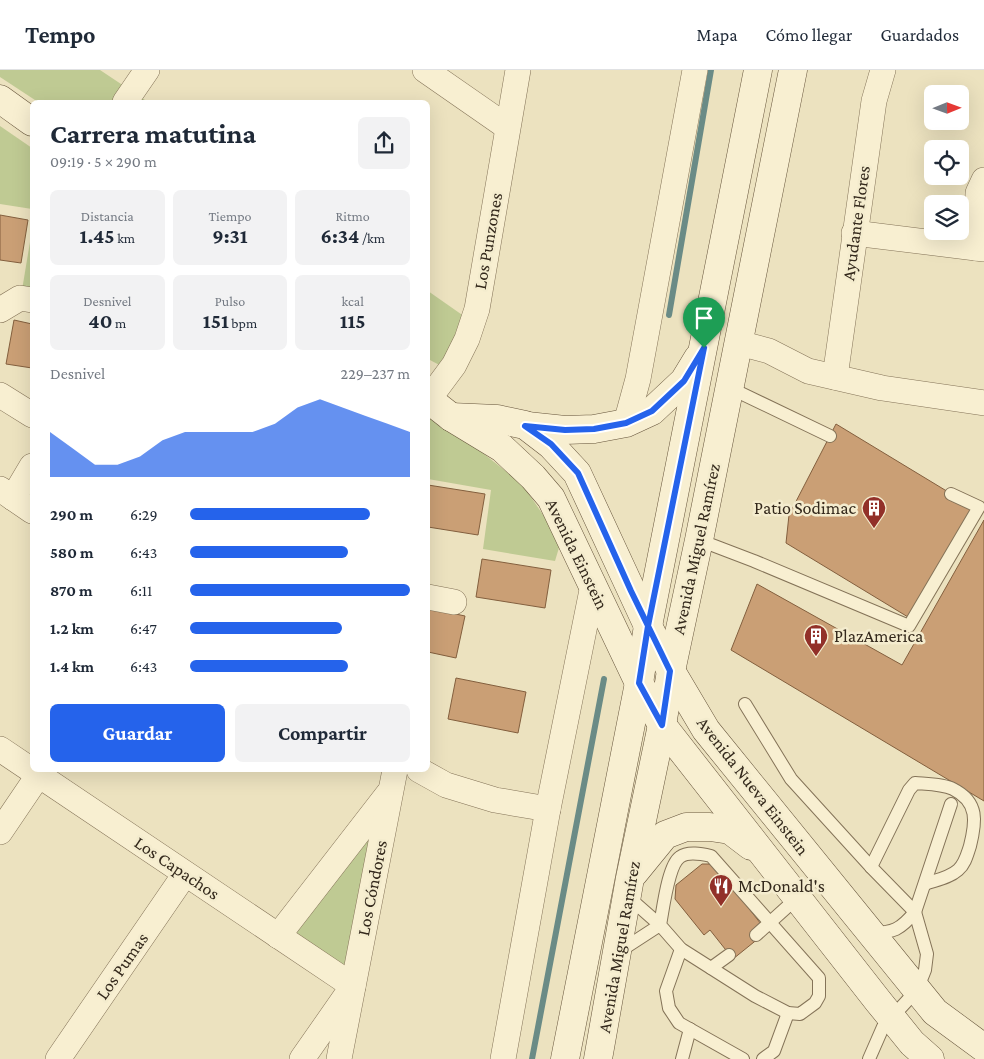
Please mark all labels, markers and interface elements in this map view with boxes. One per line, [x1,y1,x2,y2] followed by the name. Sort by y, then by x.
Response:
[25,21,96,48] text: Tempo
[696,25,737,45] text: Mapa
[765,25,852,45] text: Cómo llegar
[880,25,959,45] text: Guardados
[924,85,969,130] north arrow
[924,85,969,240] map controls
[358,117,410,169] button: share
[50,118,256,149] text: Carrera matutina
[924,140,969,185] button: locate
[50,153,157,170] text: 09:19 · 5 × 290 m
[838,164,874,282] street label: Ayudante Flores
[470,191,506,291] street label: Los Punzones
[924,195,969,240] button: layers
[81,208,134,224] text: Distancia
[209,208,251,224] text: Tiempo
[336,208,370,224] text: Ritmo
[80,224,115,248] text: 1.45
[212,224,248,248] text: 9:31
[320,224,359,248] text: 6:34
[115,230,135,246] text: km
[359,230,385,246] text: /km
[83,293,131,309] text: Desnivel
[215,293,245,309] text: Pulso
[341,293,364,309] text: kcal
[683,297,725,348] pin
[690,304,718,332] icon: arrive
[88,309,112,333] text: 40
[203,309,229,333] text: 151
[340,309,366,333] text: 115
[112,315,126,331] text: m
[229,315,257,331] text: bpm
[50,365,105,382] text: Desnivel
[341,365,410,382] text: 229–237 m
[668,461,724,636] street label: Avenida Miguel Ramírez
[542,495,613,613] street label: Avenida Einstein
[861,495,887,529] building icon: Patio Sodimac
[754,498,857,518] place label: Patio Sodimac
[50,506,93,523] text: 290 m
[130,506,158,523] text: 6:29
[50,544,94,561] text: 580 m
[130,544,157,561] text: 6:43
[50,582,93,599] text: 870 m
[130,582,152,599] text: 6:11
[50,620,94,637] text: 1.2 km
[130,620,157,637] text: 6:47
[803,623,829,657] building icon: PlazAmerica
[834,626,923,646] place label: PlazAmerica
[50,658,94,675] text: 1.4 km
[130,658,157,675] text: 6:43
[50,704,225,762] button: Guardar
[235,704,410,762] button: Compartir
[693,713,813,859] street label: Avenida Nueva Einstein
[131,832,223,904] street label: Los Capachos
[353,839,391,937] street label: Los Cóndores
[594,859,644,1035] street label: Avenida Miguel Ramírez
[708,873,734,907] restaurant icon: McDonald's
[738,876,825,896] place label: McDonald's
[92,929,152,1003] street label: Los Pumas

